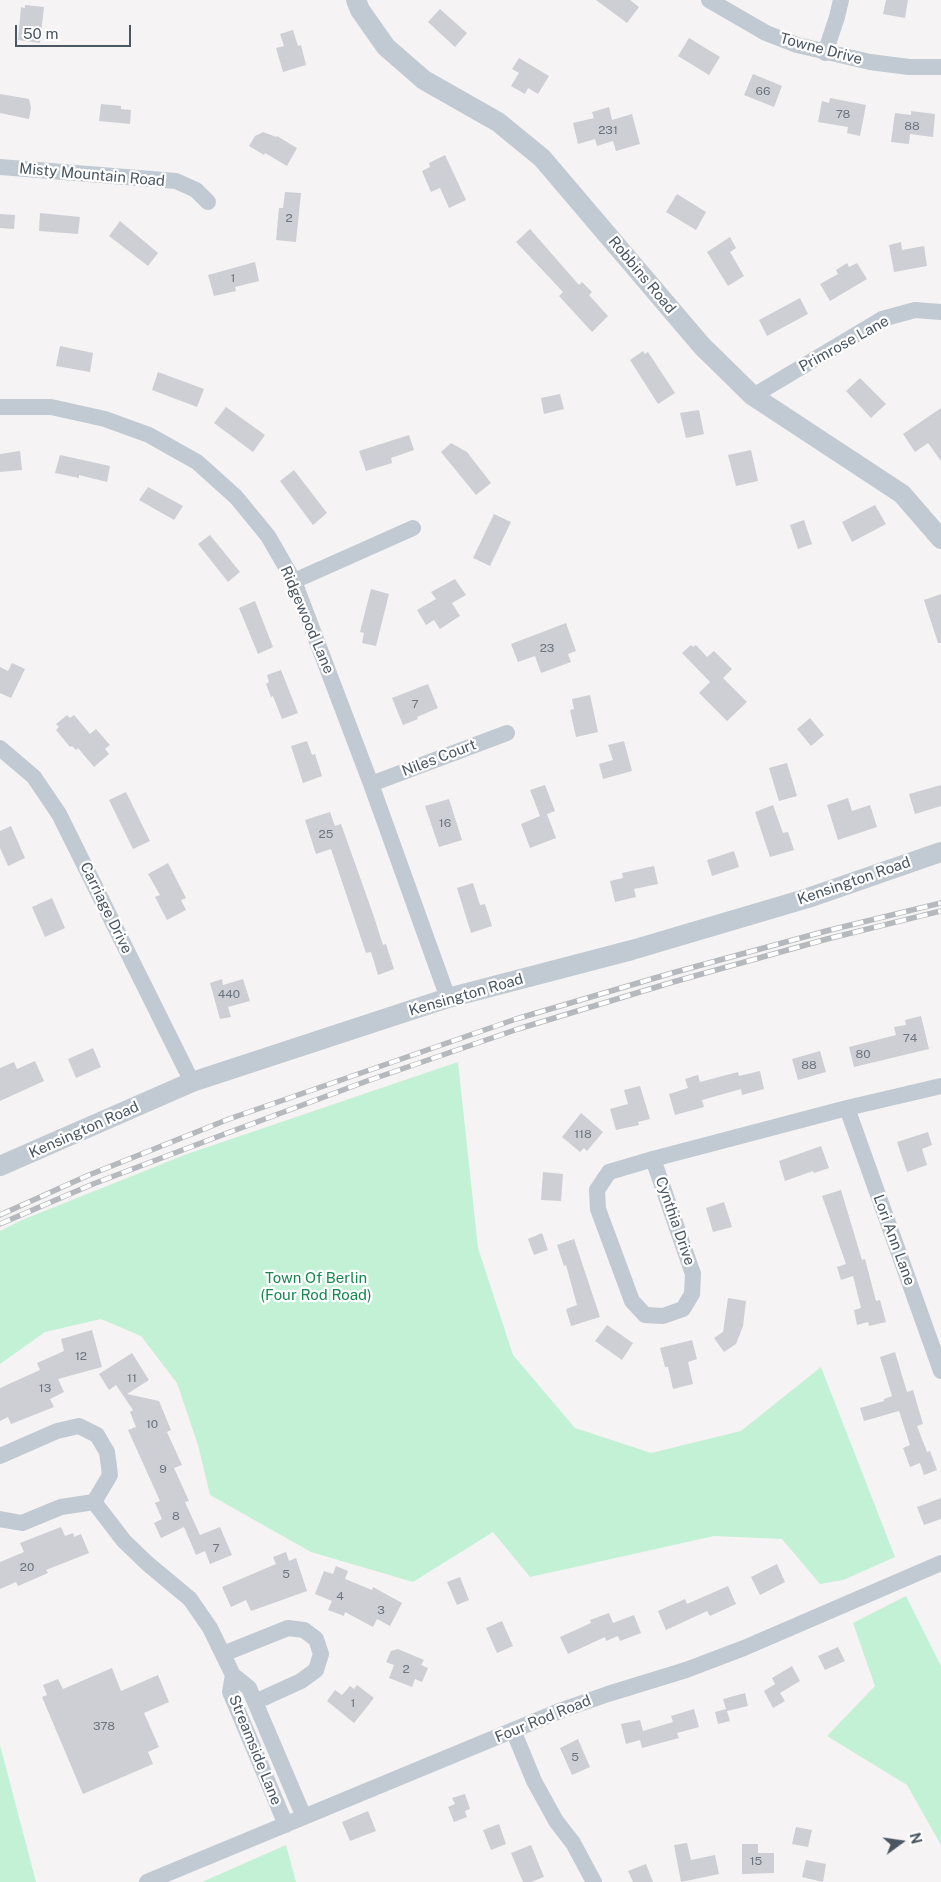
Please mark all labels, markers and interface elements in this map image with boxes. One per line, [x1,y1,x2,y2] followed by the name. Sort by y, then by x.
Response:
[18,15,134,47] scale bar
[23,25,58,42] text: 50 m
[778,29,864,69] street label: Towne Drive
[756,84,770,98] house number: 66
[836,107,850,121] house number: 78
[904,119,920,133] house number: 88
[598,123,618,137] house number: 231
[18,160,166,190] street label: Misty Mountain Road
[285,211,293,225] house number: 2
[604,233,680,317] street label: Robbins Road
[231,271,235,285] house number: 1
[796,312,892,376] street label: Primrose Lane
[276,563,338,677] street label: Ridgewood Lane
[540,641,554,655] house number: 23
[411,697,419,711] house number: 7
[399,736,479,780] street label: Niles Court
[439,816,451,830] house number: 16
[319,827,333,841] house number: 25
[795,853,913,909] street label: Kensington Road
[76,859,136,957] street label: Carriage Drive
[407,970,525,1020] street label: Kensington Road
[218,987,240,1001] house number: 440
[903,1031,917,1045] house number: 74
[855,1047,871,1061] house number: 80
[801,1058,817,1072] house number: 88
[26,1098,142,1162] street label: Kensington Road
[574,1127,592,1141] house number: 118
[651,1174,699,1268] street label: Cynthia Drive
[869,1192,919,1288] street label: Lori Ann Lane
[260,1269,372,1304] park label: Town Of Berlin (Four Rod Road)
[75,1349,87,1363] house number: 12
[127,1371,137,1385] house number: 11
[39,1381,51,1395] house number: 13
[146,1417,158,1431] house number: 10
[159,1462,167,1476] house number: 9
[172,1509,180,1523] house number: 8
[212,1541,220,1555] house number: 7
[20,1560,34,1574] house number: 20
[282,1567,290,1581] house number: 5
[336,1589,344,1603] house number: 4
[377,1603,385,1617] house number: 3
[402,1662,410,1676] house number: 2
[225,1692,285,1808] street label: Streamside Lane
[492,1692,594,1746] street label: Four Rod Road
[351,1696,355,1710] house number: 1
[93,1719,115,1733] house number: 378
[571,1750,579,1764] house number: 5
[876,1817,926,1867] north arrow
[906,1831,925,1846] text: N
[750,1854,762,1868] house number: 15

